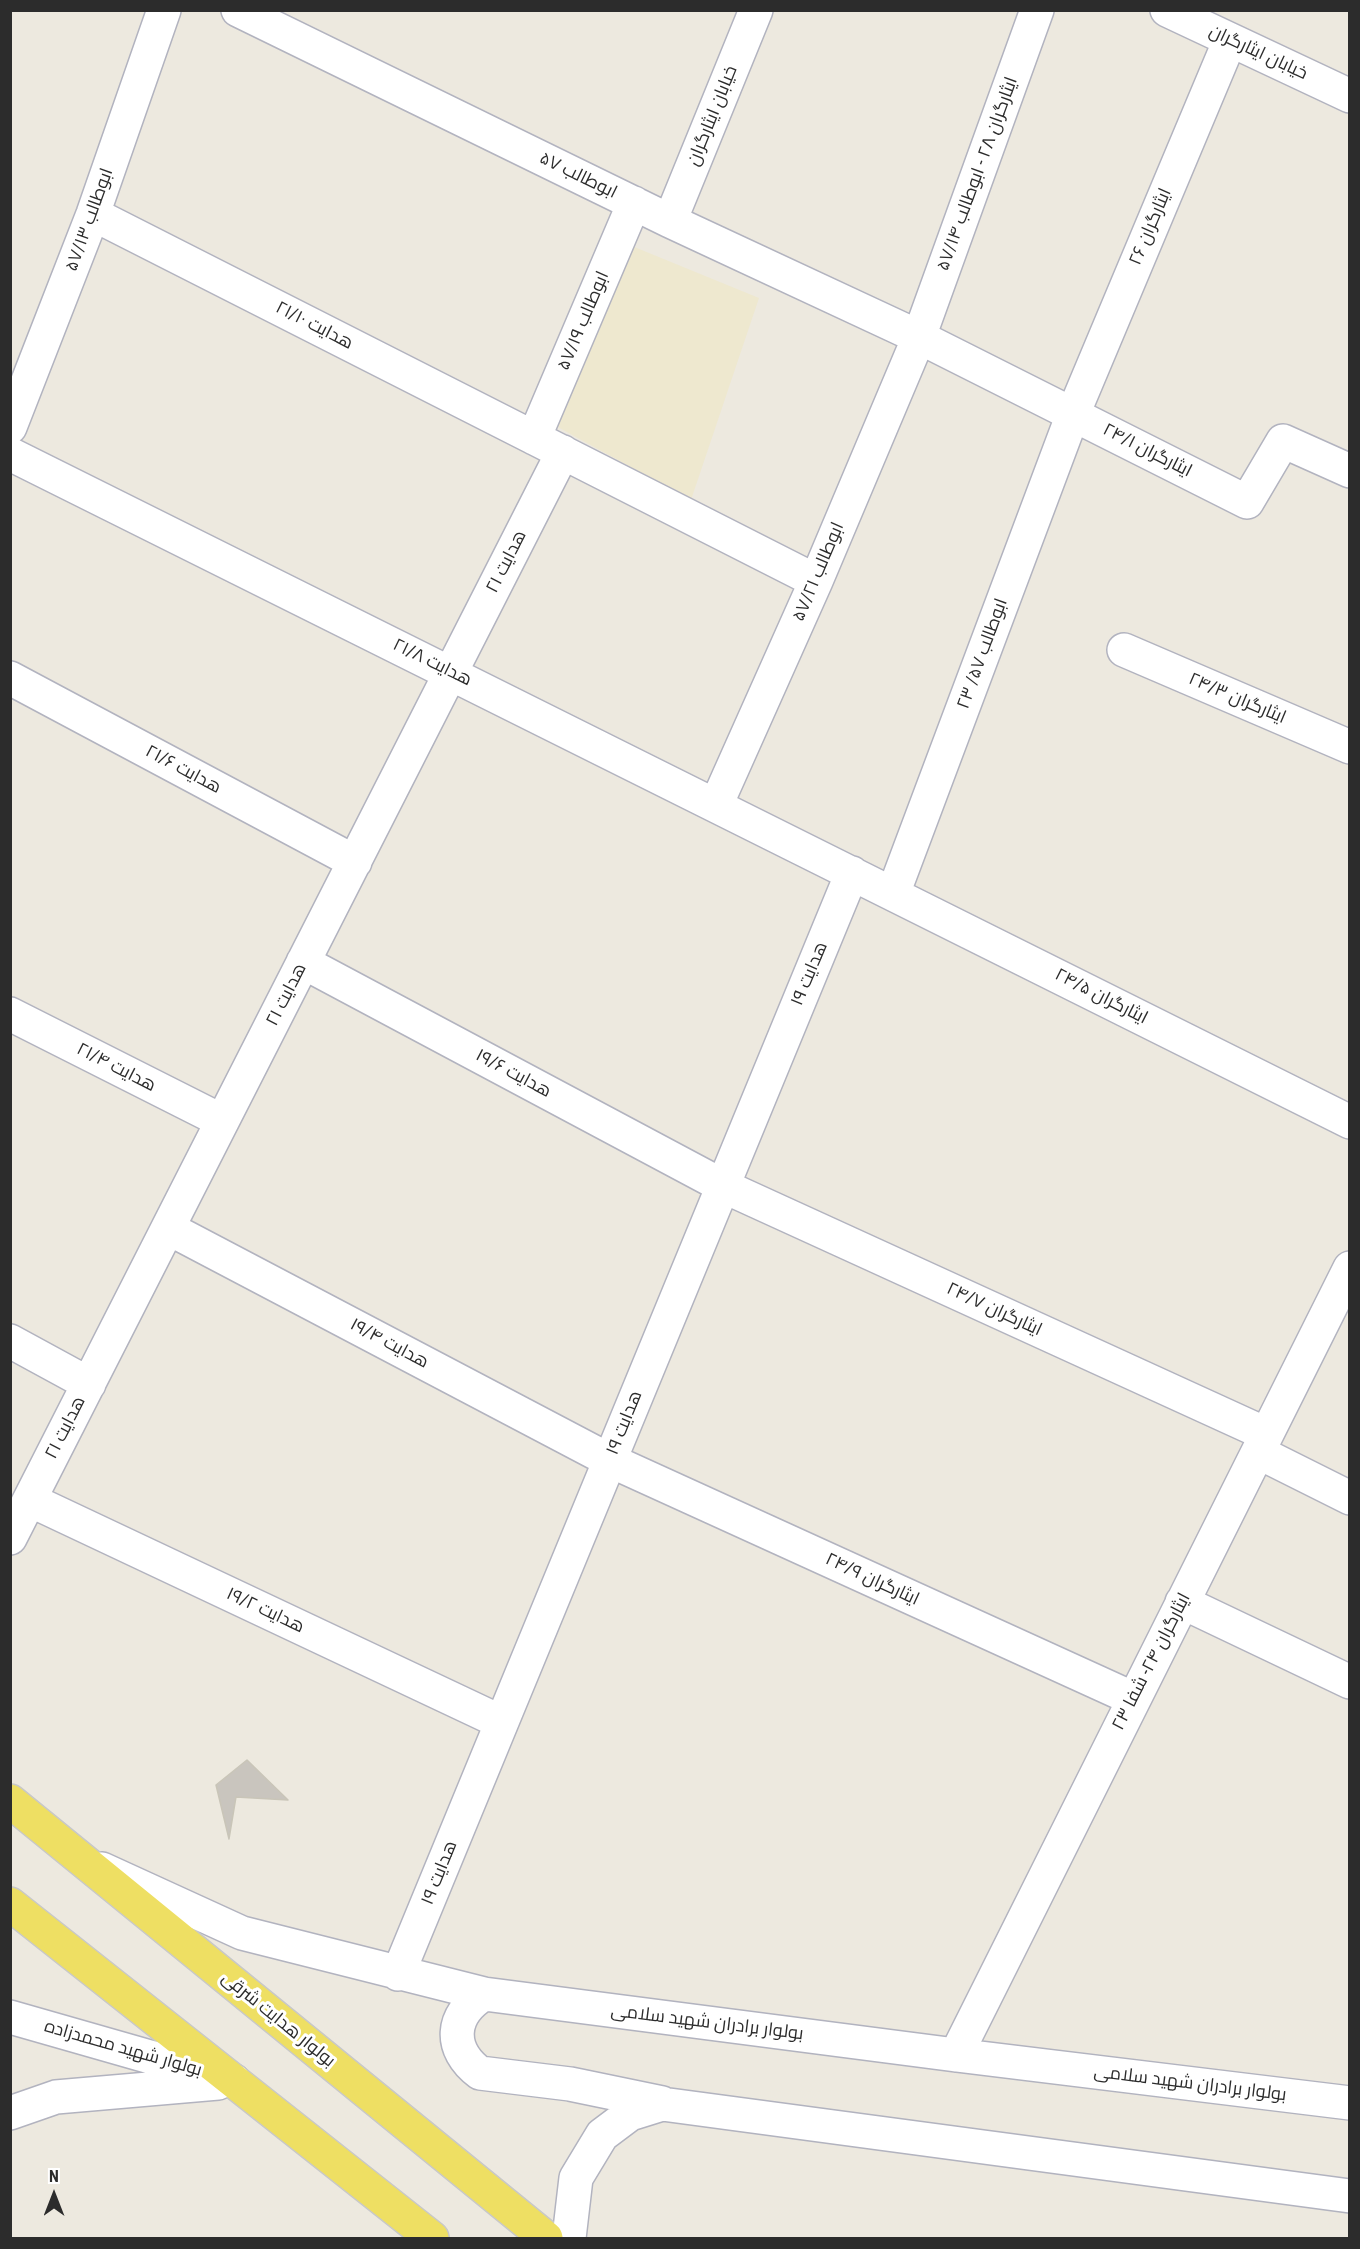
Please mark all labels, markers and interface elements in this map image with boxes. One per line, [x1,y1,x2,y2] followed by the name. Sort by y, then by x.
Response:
[1205,21,1311,85] street label: خیابان ایثارگران
[683,63,743,169] street label: خیابان ایثارگران
[933,74,1023,274] street label: ایثارگران ۲۸ - ابوطالب ۵۷/۱۴
[536,148,620,204] street label: ابوطالب ۵۷
[61,166,119,274] street label: ابوطالب ۵۷/۱۳
[1125,185,1177,269] street label: ایثارگران ۲۶
[554,268,614,374] street label: ابوطالب ۵۷/۱۹
[272,297,356,355] street label: هدایت ۲۱/۱۰
[1099,419,1195,483] street label: ایثارگران ۲۴/۱
[788,519,850,625] street label: ابوطالب ۵۷/۲۱
[482,527,532,597] street label: هدایت ۲۱
[953,596,1013,712] street label: ابوطالب ۵۷/ ۲۳
[389,635,475,691] street label: هدایت ۲۱/۸
[1185,669,1289,729] street label: ایثارگران ۲۴/۳
[141,741,225,799] street label: هدایت ۲۱/۶
[787,939,833,1009] street label: هدایت ۱۹
[262,960,312,1030] street label: هدایت ۲۱
[1051,964,1151,1030] street label: ایثارگران ۲۴/۵
[73,1039,159,1097] street label: هدایت ۲۱/۴
[471,1045,555,1103] street label: هدایت ۱۹/۶
[943,1278,1045,1342] street label: ایثارگران ۲۴/۷
[346,1314,432,1374] street label: هدایت ۱۹/۴
[602,1388,648,1458] street label: هدایت ۱۹
[41,1393,91,1463] street label: هدایت ۲۱
[822,1549,922,1611] street label: ایثارگران ۲۴/۹
[223,1584,307,1638] street label: هدایت ۱۹/۲
[1108,1590,1196,1734] street label: ایثارگران ۲۴- شفا ۲۳
[417,1838,463,1908] street label: هدایت ۱۹
[217,1968,339,2072] street label: بولوار هدایت شرقی
[609,2000,805,2046] street label: بولوار برادران شهید سلامی
[42,2016,204,2082] street label: بولوار شهید محمدزاده
[1092,2061,1288,2107] street label: بولوار برادران شهید سلامی
[24,2165,84,2225] north arrow
[49,2167,59,2186] text: N

